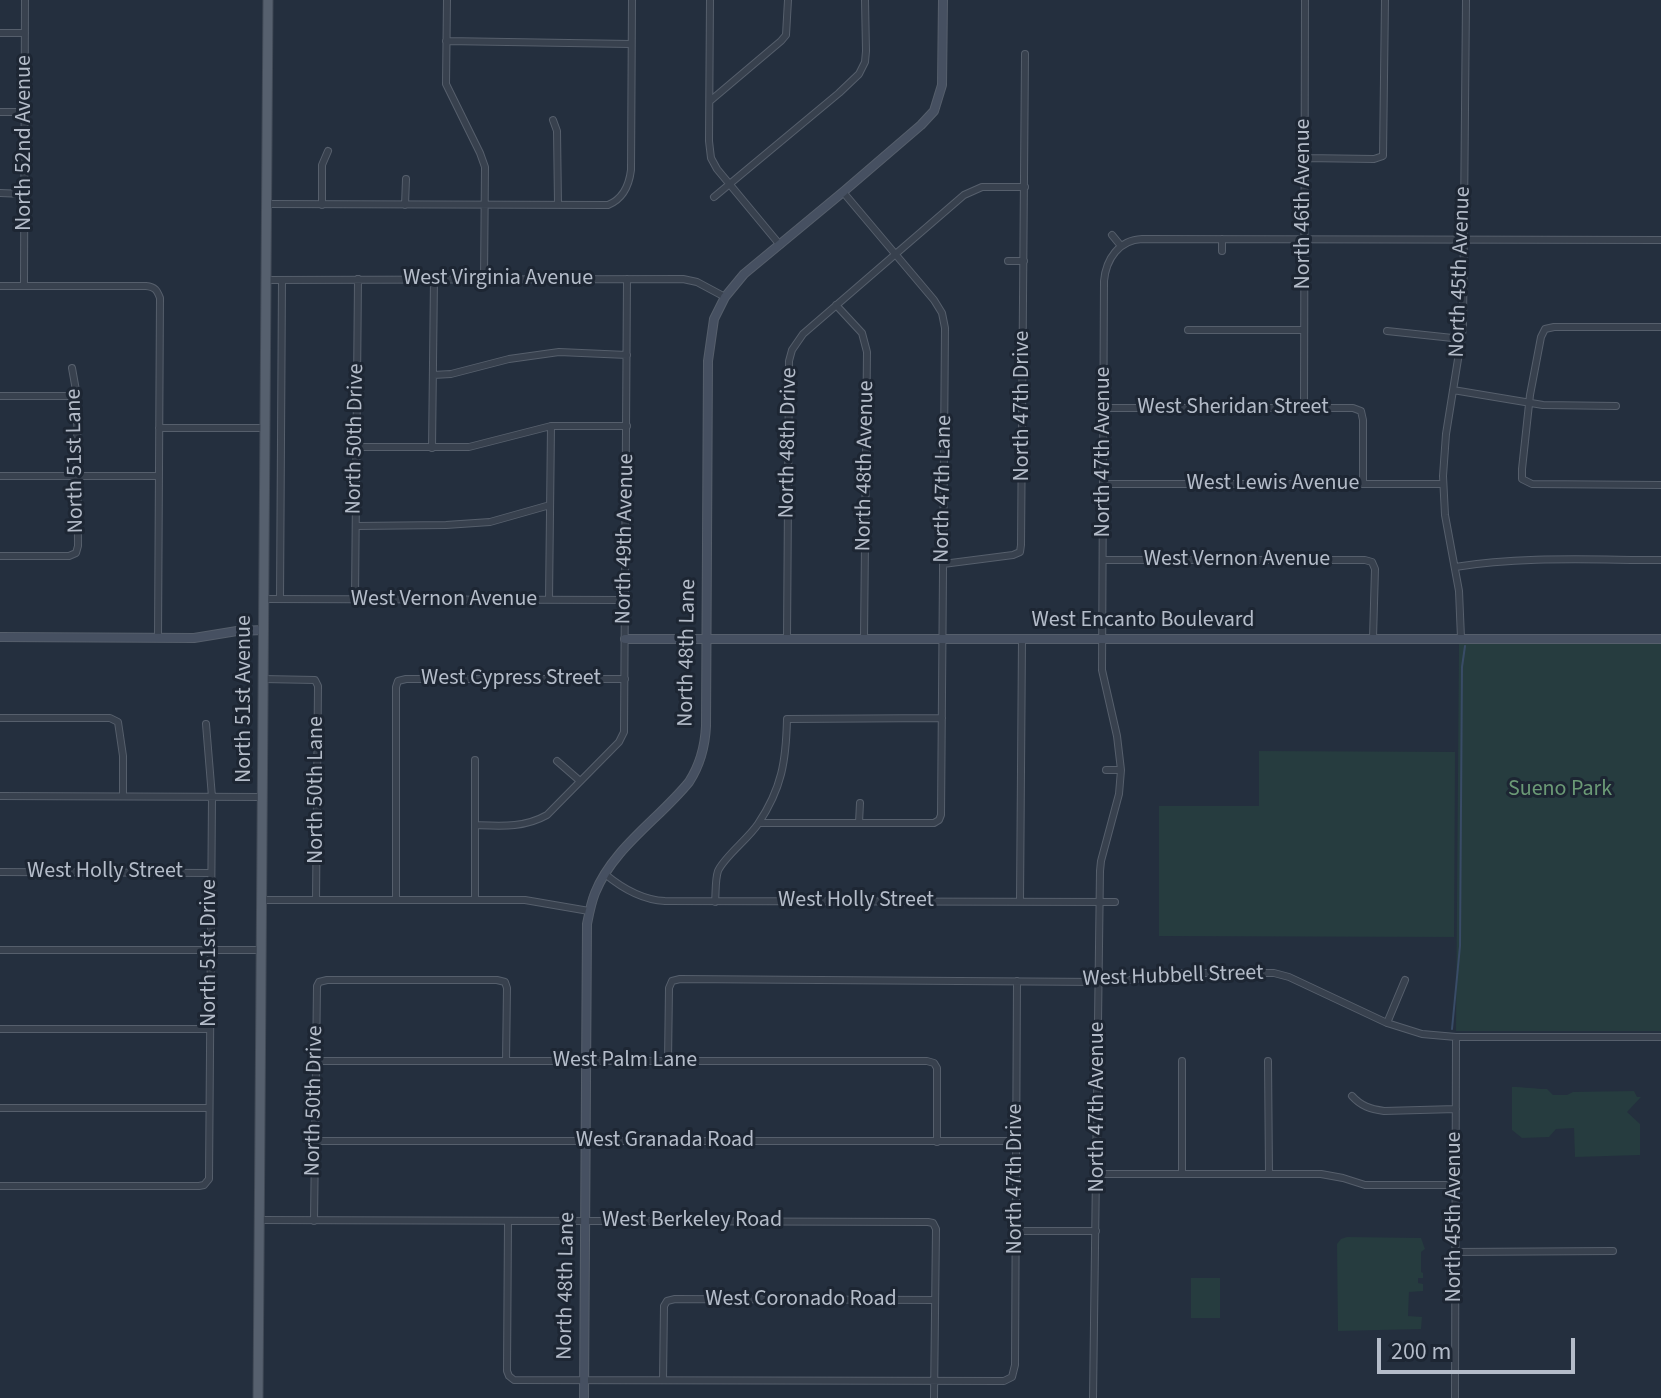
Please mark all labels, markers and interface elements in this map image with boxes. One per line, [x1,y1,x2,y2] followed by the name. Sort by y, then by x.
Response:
[12,55,38,231] street label: North 52nd Avenue
[1291,118,1317,290] street label: North 46th Avenue
[1445,186,1477,358] street label: North 45th Avenue
[403,266,593,292] street label: West Virginia Avenue
[1010,331,1036,481] street label: North 47th Drive
[341,363,371,515] street label: North 50th Drive
[1091,366,1117,538] street label: North 47th Avenue
[774,367,804,519] street label: North 48th Drive
[851,380,881,552] street label: North 48th Avenue
[62,388,90,534] street label: North 51st Lane
[1137,395,1329,421] street label: West Sheridan Street
[930,415,958,563] street label: North 47th Lane
[611,453,641,625] street label: North 49th Avenue
[1187,471,1359,497] street label: West Lewis Avenue
[1144,547,1330,573] street label: West Vernon Avenue
[674,579,702,727] street label: North 48th Lane
[351,587,537,613] street label: West Vernon Avenue
[1032,608,1254,634] street label: West Encanto Boulevard
[232,615,258,783] street label: North 51st Avenue
[421,666,601,692] street label: West Cypress Street
[304,716,330,864] street label: North 50th Lane
[1508,777,1612,803] park label: Sueno Park
[27,859,183,885] street label: West Holly Street
[197,879,223,1027] street label: North 51st Drive
[778,888,934,914] street label: West Holly Street
[1082,961,1264,993] street label: West Hubbell Street
[1085,1021,1111,1193] street label: North 47th Avenue
[300,1025,330,1177] street label: North 50th Drive
[553,1048,697,1074] street label: West Palm Lane
[1003,1104,1029,1254] street label: North 47th Drive
[576,1128,754,1154] street label: West Granada Road
[1442,1131,1468,1303] street label: North 45th Avenue
[602,1208,782,1234] street label: West Berkeley Road
[553,1212,581,1360] street label: North 48th Lane
[705,1287,897,1313] street label: West Coronado Road
[1381,1322,1579,1372] scale bar
[1391,1334,1451,1369] text: 200 m

